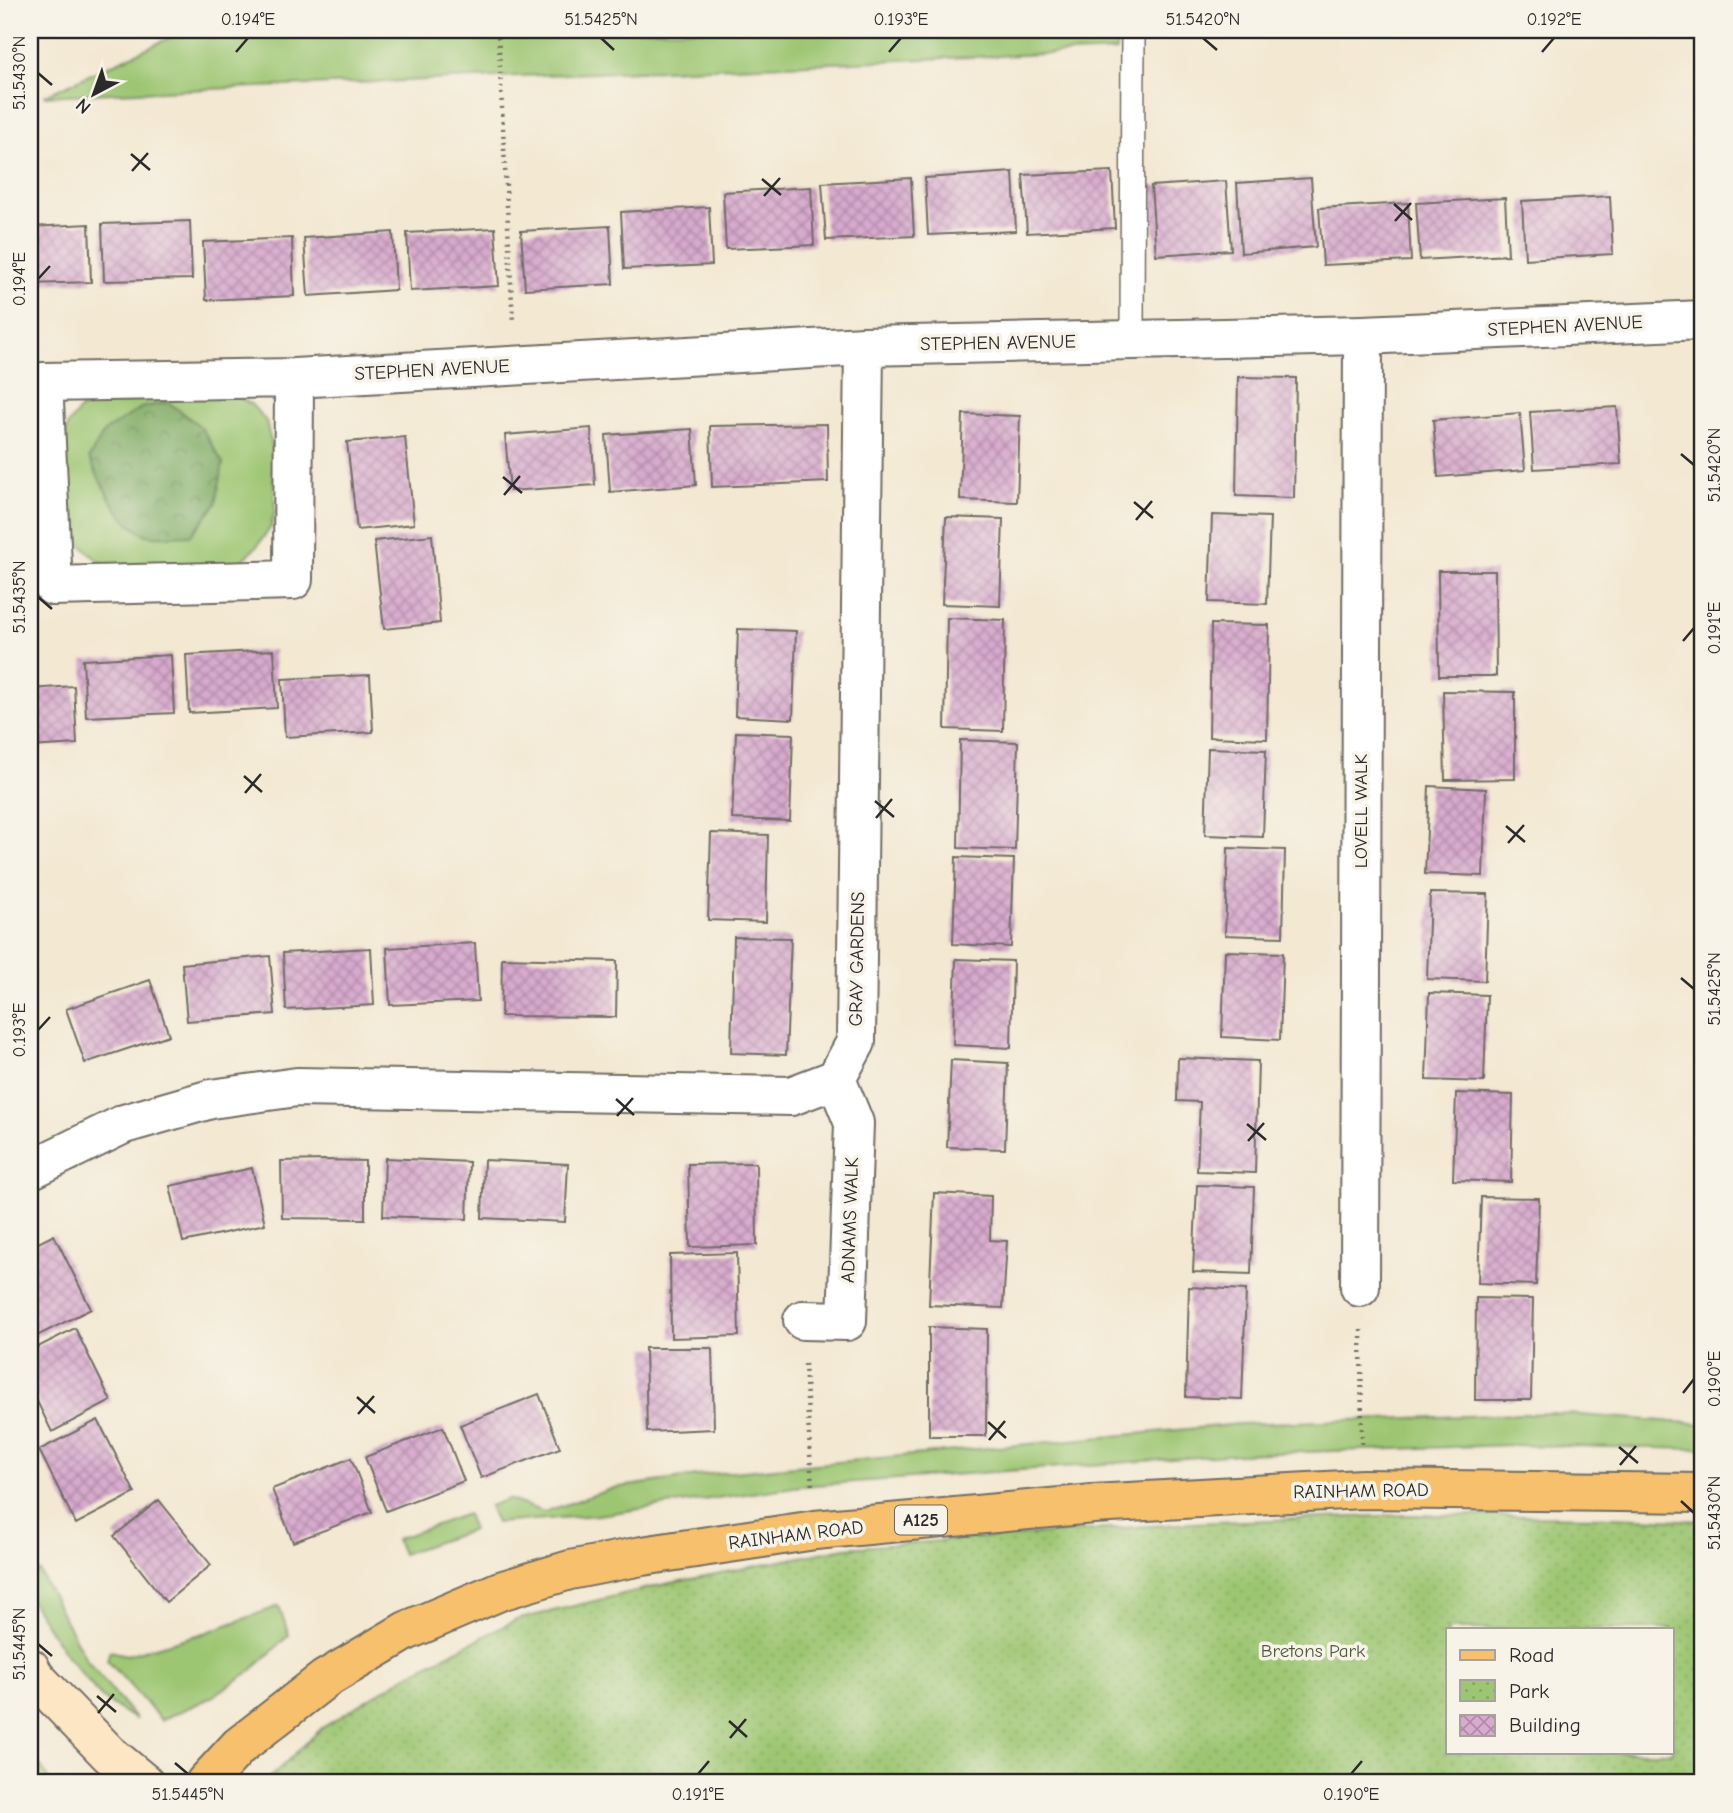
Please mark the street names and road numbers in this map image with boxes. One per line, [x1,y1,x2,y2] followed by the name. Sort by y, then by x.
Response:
[1487,311,1643,341] street label: STEPHEN AVENUE
[920,331,1076,355] street label: STEPHEN AVENUE
[354,355,510,385] street label: STEPHEN AVENUE
[1350,753,1372,868] street label: LOVELL WALK
[845,891,869,1027] street label: GRAY GARDENS
[837,1156,863,1283] street label: ADNAMS WALK
[1293,1479,1429,1503] street label: RAINHAM ROAD
[895,1506,947,1534] road number: A125
[727,1516,865,1554] street label: RAINHAM ROAD

